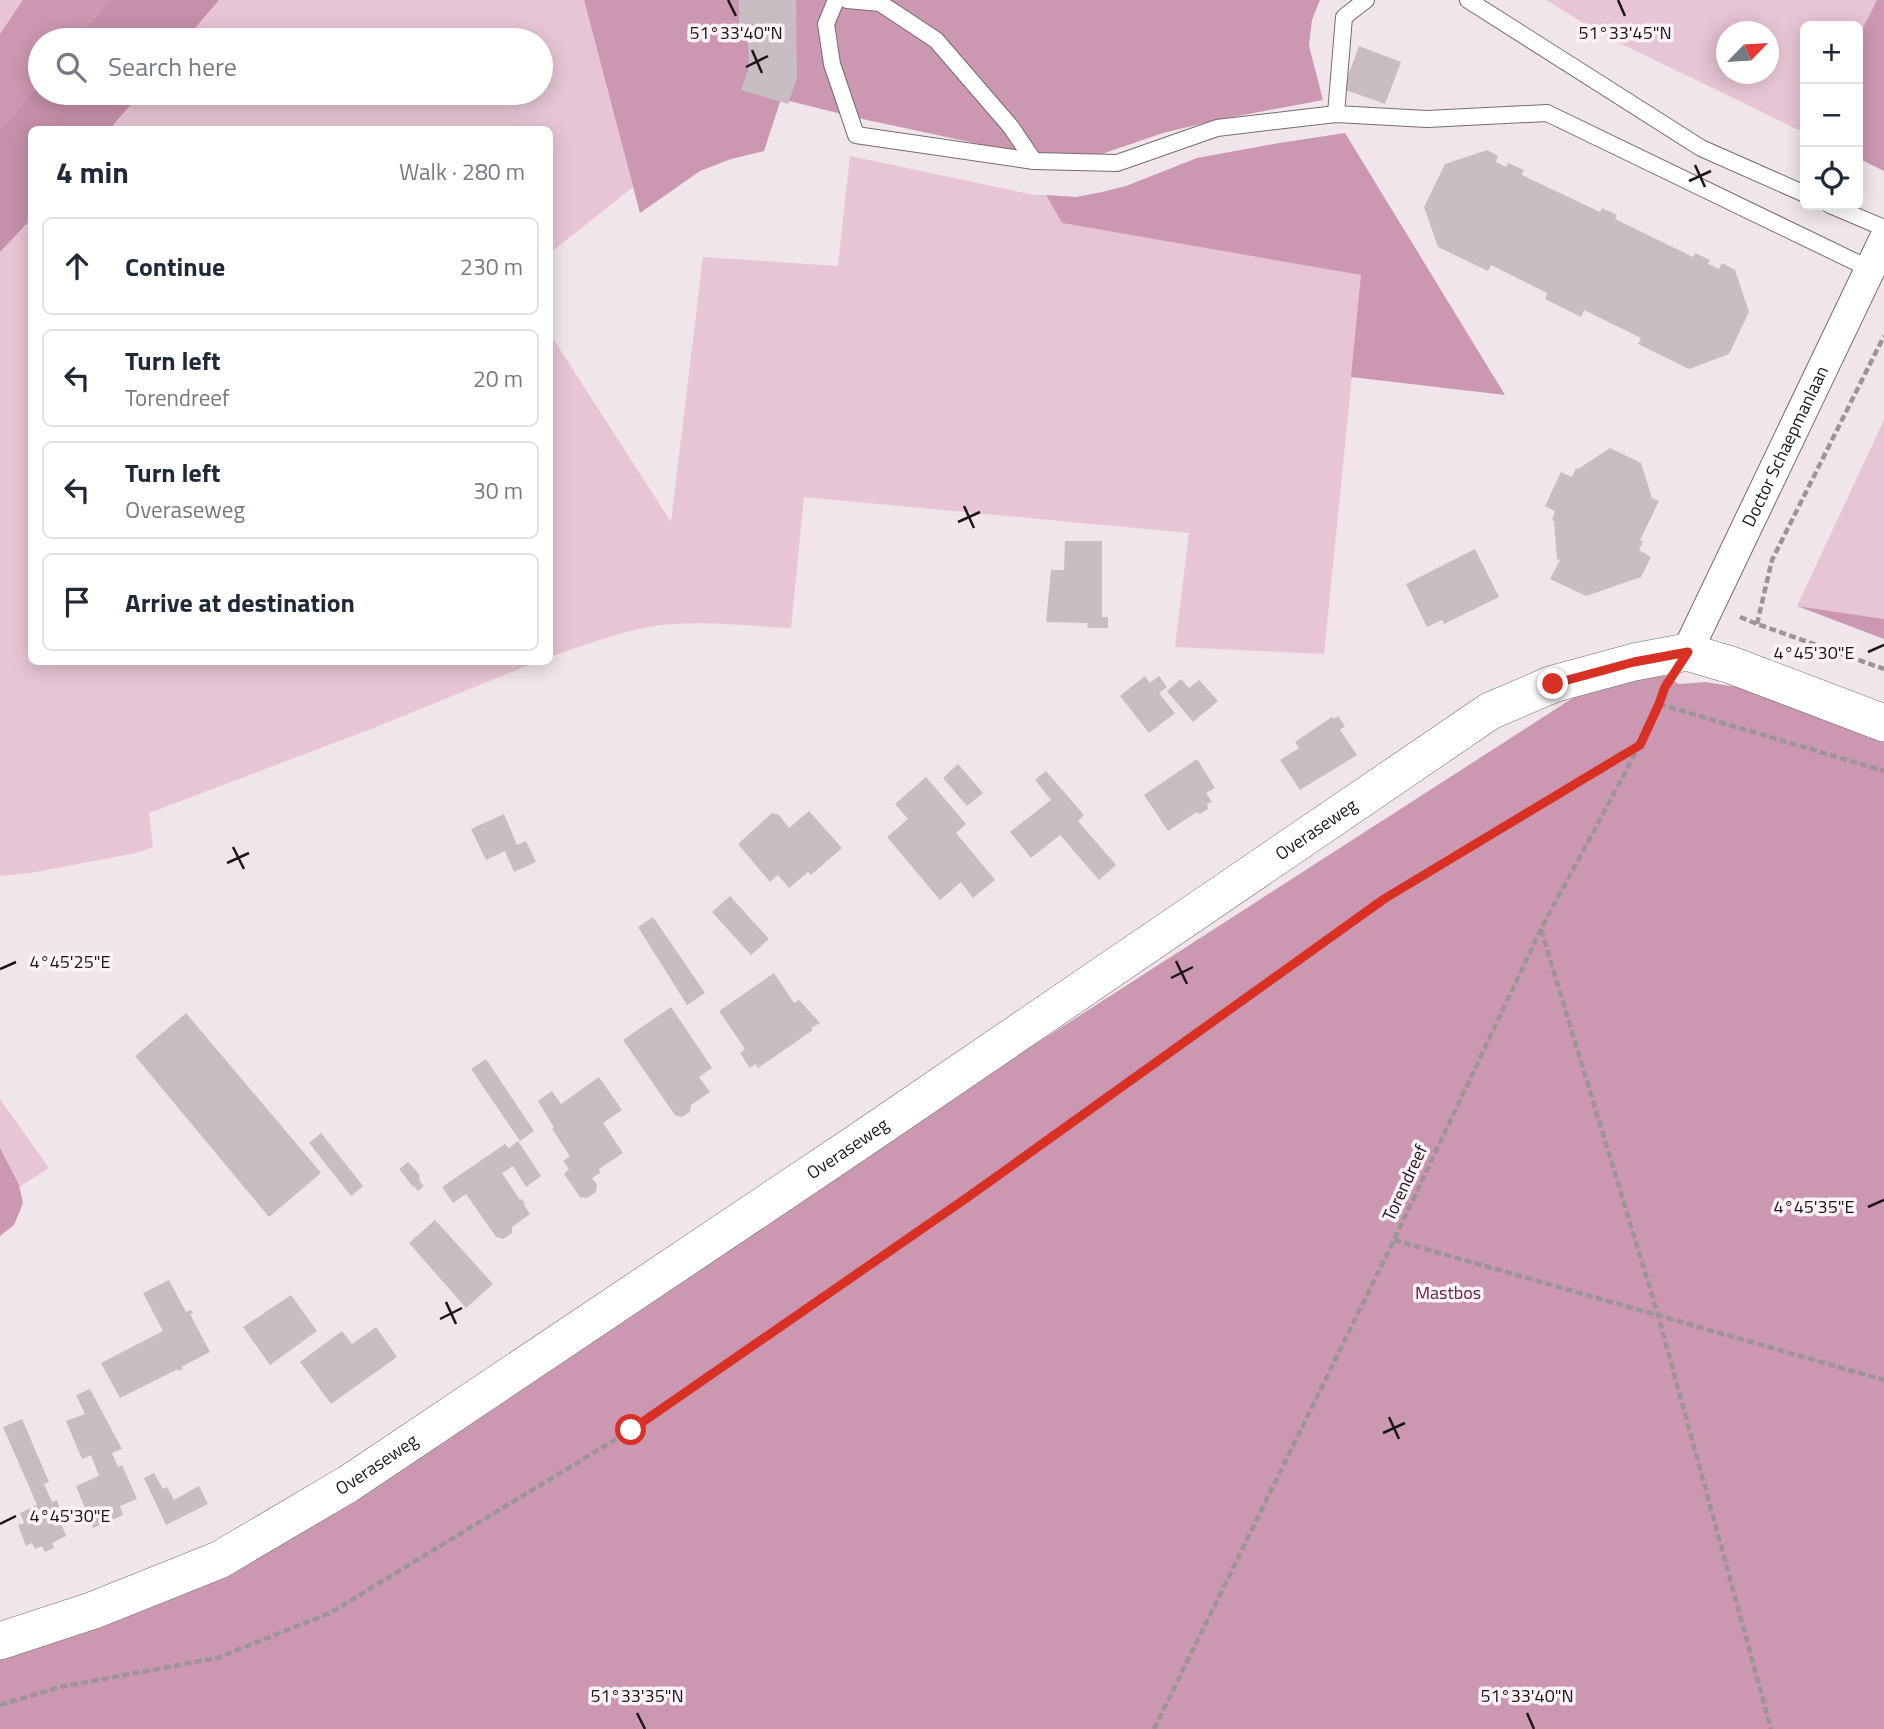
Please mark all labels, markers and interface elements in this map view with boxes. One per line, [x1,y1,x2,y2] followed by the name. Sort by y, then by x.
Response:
[689,19,783,46] text: 51°33'40"N
[1578,19,1672,46] text: 51°33'45"N
[1716,21,1779,84] north arrow
[1800,21,1863,210] map controls
[1800,21,1863,84] button: +
[28,28,553,105] search box
[108,47,237,86] text: Search here
[52,48,90,86] icon: search
[1800,84,1863,147] button: −
[1800,147,1863,210] button: locate
[56,149,129,195] text: 4 min
[399,154,525,189] text: Walk · 280 m
[58,247,96,285] icon: ahead
[125,247,225,286] text: Continue
[460,249,523,284] text: 230 m
[125,341,220,380] text: Turn left
[58,359,96,397] icon: left
[473,361,523,396] text: 20 m
[1735,361,1835,531] street label: Doctor Schaepmanlaan
[125,380,230,415] text: Torendreef
[125,453,220,492] text: Turn left
[58,471,96,509] icon: left
[473,473,523,508] text: 30 m
[125,492,245,527] text: Overaseweg
[58,583,96,621] icon: arrive
[125,583,355,622] text: Arrive at destination
[1774,639,1854,666] text: 4°45'30"E
[1537,668,1568,699] route end
[1269,791,1362,867] street label: Overaseweg
[30,948,110,975] text: 4°45'25"E
[801,1111,894,1186] street label: Overaseweg
[1375,1140,1434,1226] street label: Torendreef
[1774,1193,1854,1220] text: 4°45'35"E
[1415,1279,1481,1306] park label: Mastbos
[615,1414,646,1445] route start
[330,1427,423,1501] street label: Overaseweg
[30,1502,110,1529] text: 4°45'30"E
[590,1682,684,1709] text: 51°33'35"N
[1480,1682,1574,1709] text: 51°33'40"N

